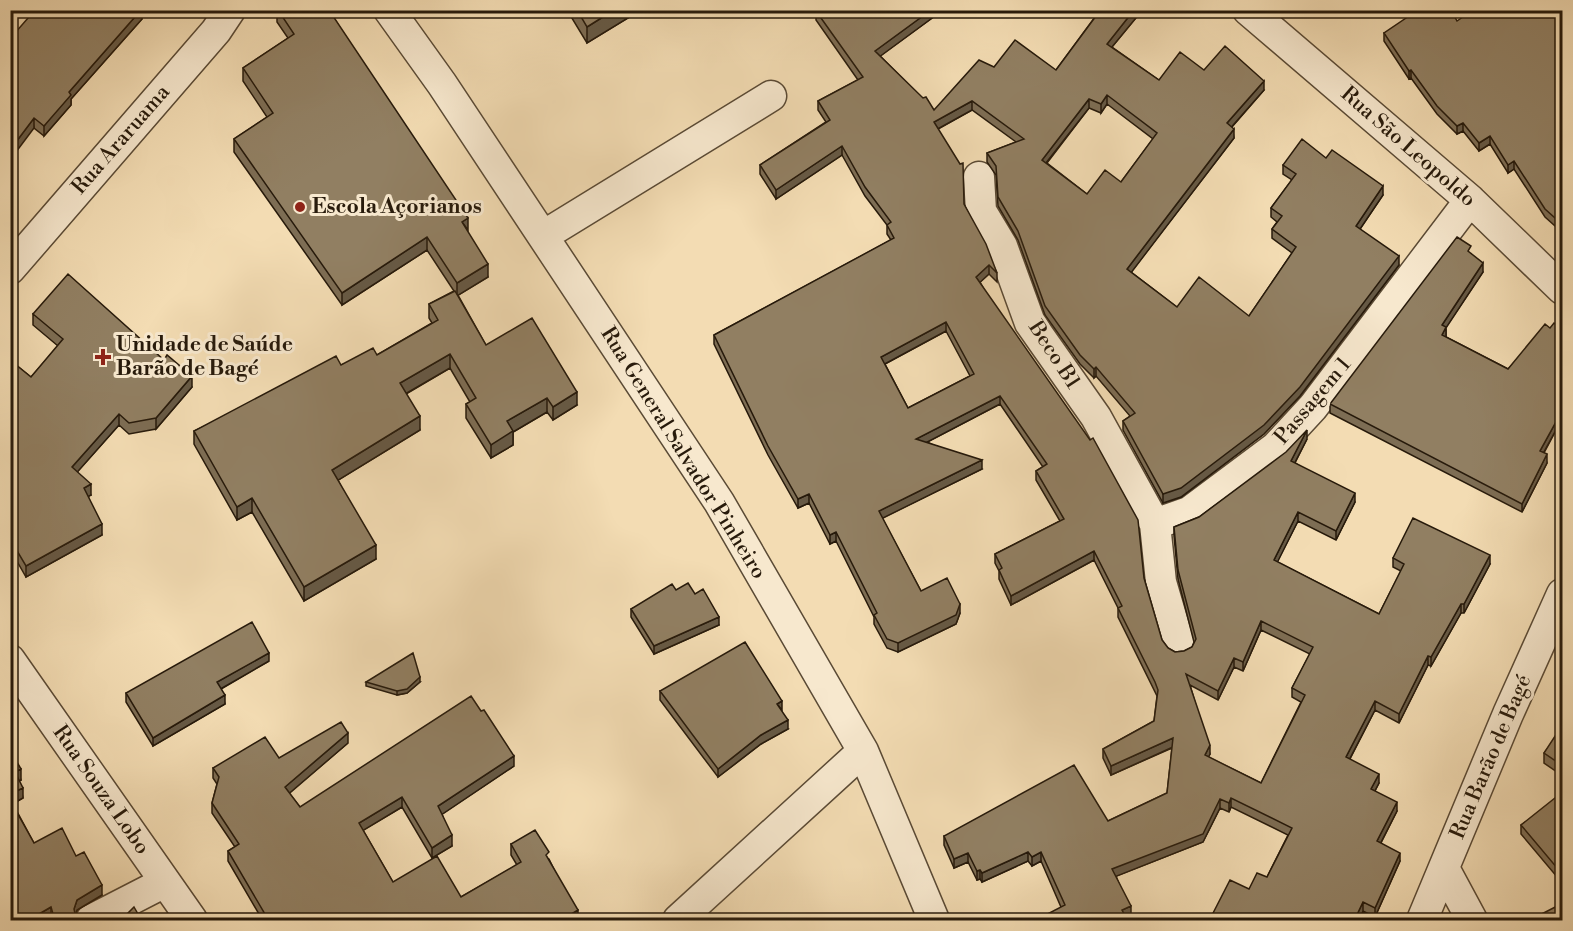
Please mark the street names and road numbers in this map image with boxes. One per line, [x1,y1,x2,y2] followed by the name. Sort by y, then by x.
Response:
[66,80,176,200] street label: Rua Araruama
[1335,81,1481,213] street label: Rua São Leopoldo
[1022,315,1086,394] street label: Beco B1
[594,322,772,584] street label: Rua General Salvador Pinheiro
[1269,352,1357,450] street label: Passagem 1
[1445,671,1537,843] street label: Rua Barão de Bagé
[47,720,155,860] street label: Rua Souza Lobo

